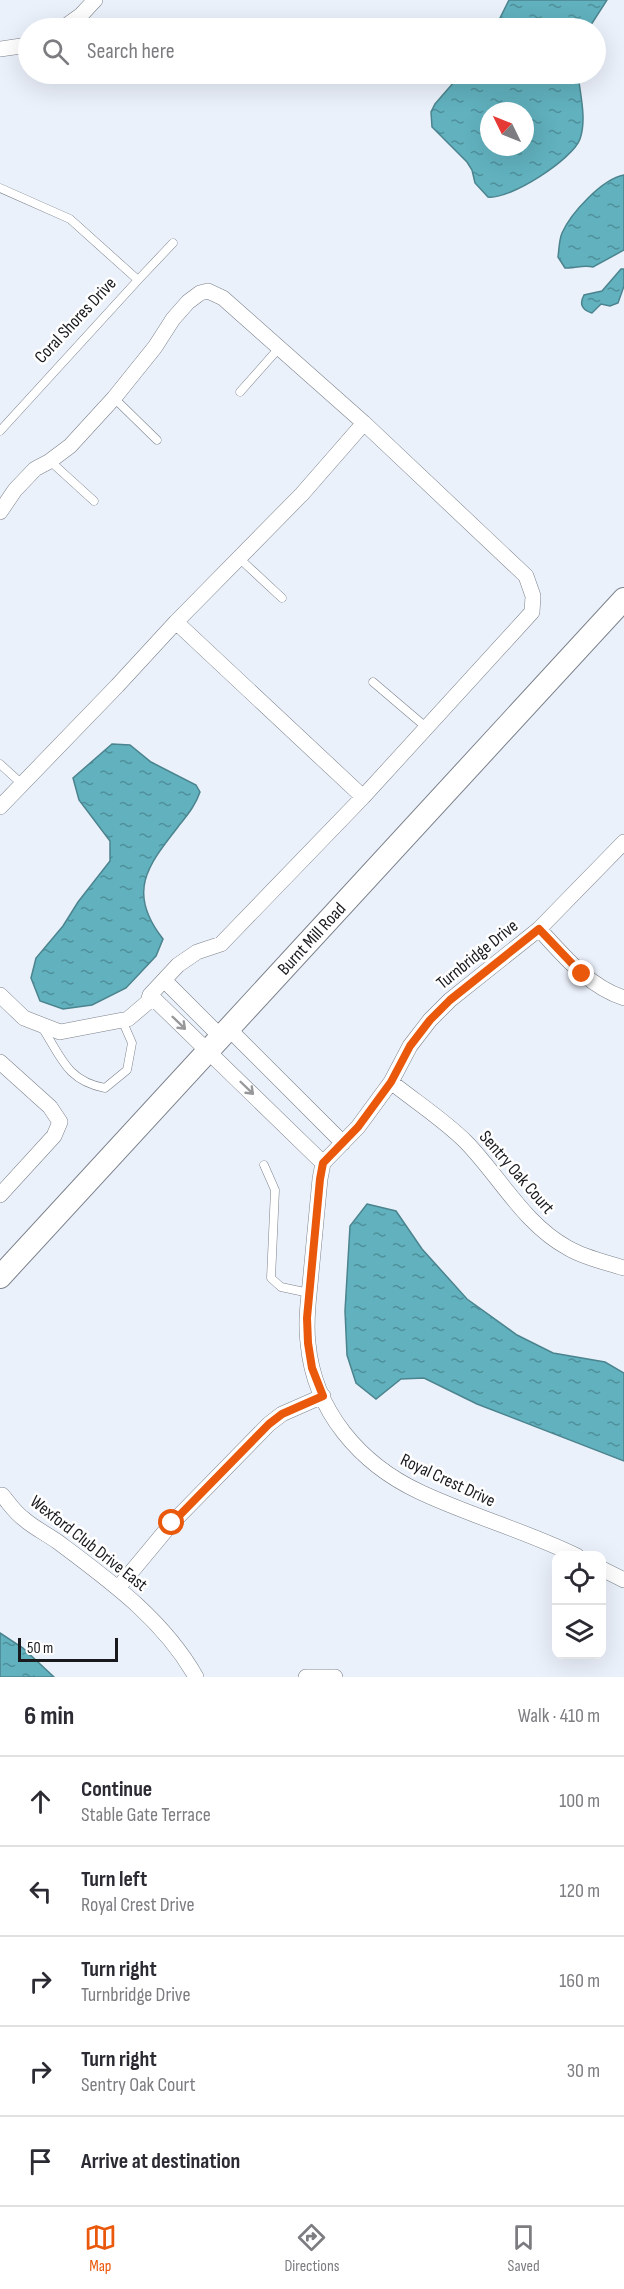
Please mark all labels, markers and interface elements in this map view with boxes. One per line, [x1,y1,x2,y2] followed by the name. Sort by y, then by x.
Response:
[18,18,606,84] search box
[39,35,72,68] icon: search
[87,38,174,65] text: Search here
[480,102,534,156] north arrow
[30,273,120,368] street label: Coral Shores Drive
[273,898,350,979] street label: Burnt Mill Road
[432,915,522,994] street label: Turnbridge Drive
[568,960,594,986] route end
[172,1016,187,1030] one-way arrow
[240,1081,255,1096] one-way arrow
[475,1126,559,1219] street label: Sentry Oak Court
[397,1449,499,1512] street label: Royal Crest Drive
[26,1491,152,1596] street label: Wexford Club Drive East
[158,1509,184,1535] route start
[552,1551,606,1659] map controls
[552,1551,606,1605] button: locate
[552,1605,606,1659] button: layers
[18,1635,118,1662] scale bar
[27,1639,53,1658] text: 50 m
[24,1701,74,1732] text: 6 min
[518,1704,600,1728] text: Walk · 410 m
[81,1776,152,1803] text: Continue
[24,1785,57,1818] icon: ahead
[559,1789,600,1813] text: 100 m
[81,1803,211,1827] text: Stable Gate Terrace
[81,1866,147,1893] text: Turn left
[24,1875,57,1908] icon: left
[560,1879,600,1903] text: 120 m
[81,1893,195,1917] text: Royal Crest Drive
[81,1956,157,1983] text: Turn right
[24,1965,57,1998] icon: right
[559,1969,600,1993] text: 160 m
[81,1983,190,2007] text: Turnbridge Drive
[81,2046,157,2073] text: Turn right
[24,2055,57,2088] icon: right
[567,2059,600,2083] text: 30 m
[81,2073,196,2097] text: Sentry Oak Court
[24,2145,57,2178] icon: arrive
[81,2148,240,2175] text: Arrive at destination
[84,2221,117,2276] tab: Map
[284,2221,340,2276] tab: Directions
[507,2221,540,2276] tab: Saved

